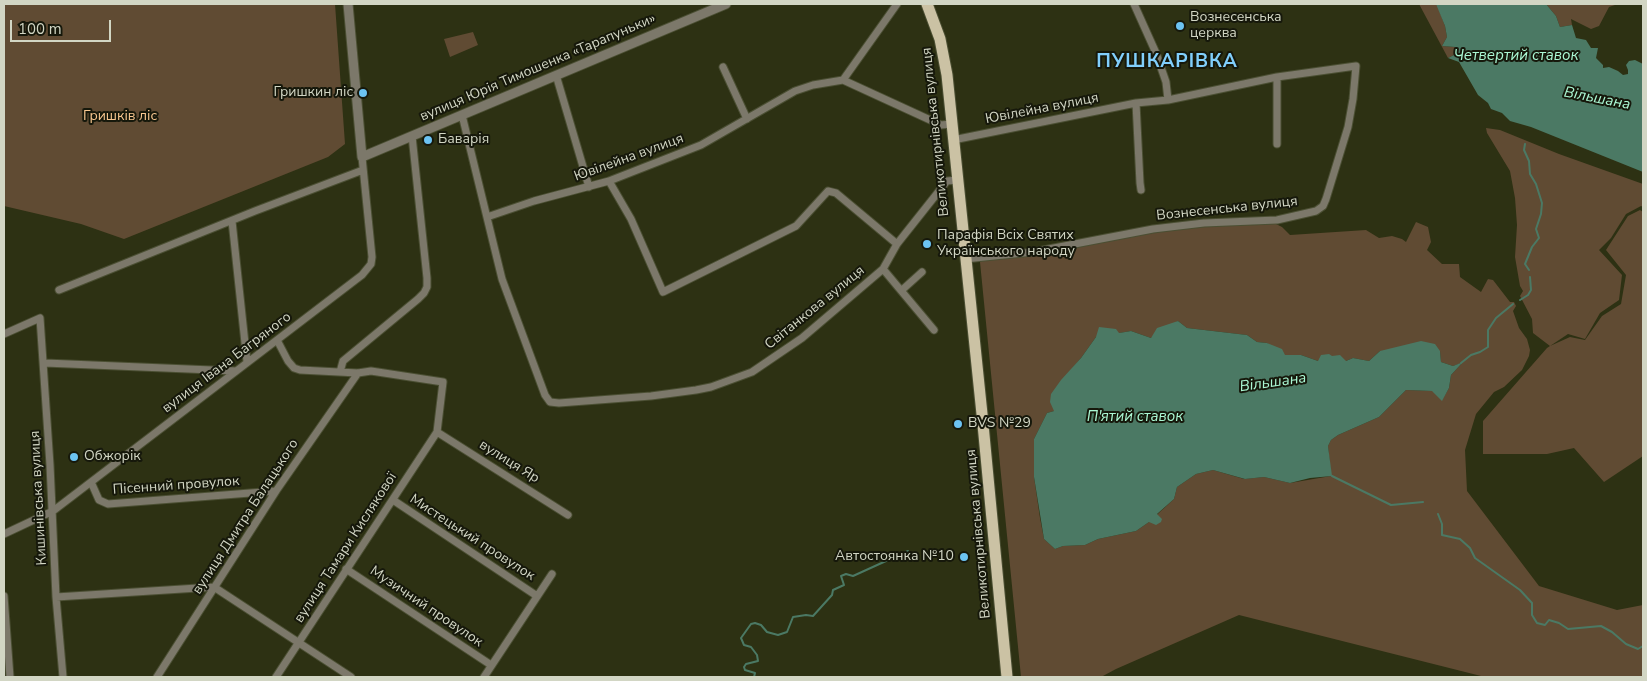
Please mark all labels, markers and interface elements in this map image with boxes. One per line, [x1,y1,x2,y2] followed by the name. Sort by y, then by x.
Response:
[12,10,114,42] scale bar
[1190,10,1282,42] place label: Вознесенська церква
[418,11,658,125] street label: вулиця Юрія Тимошенка «Тарапуньки»
[18,19,62,39] text: 100 m
[1174,20,1186,32] marker: Вознесенська церква
[919,47,953,217] street label: Великотирнівська вулиця
[1454,47,1578,65] water label: Четвертий ставок
[1095,51,1239,73] district label: ПУШКАРІВКА
[1562,84,1632,114] water label: Вільшана
[273,85,353,101] place label: Гришкин ліс
[357,87,369,99] marker: Гришкин ліс
[984,90,1100,128] street label: Ювілейна вулиця
[83,109,157,125] park label: Гришків ліс
[572,130,686,186] street label: Ювілейна вулиця
[438,132,489,148] place label: Баварія
[422,134,434,146] marker: Баварія
[1156,193,1298,225] street label: Вознесенська вулиця
[937,228,1075,260] place label: Парафія Всіх Святих Українського народу
[921,238,933,250] marker: Парафія Всіх Святих Українського народу
[762,263,868,353] street label: Світанкова вулиця
[159,309,295,417] street label: вулиця Івана Багряного
[1238,369,1308,397] water label: Вільшана
[1087,408,1183,426] water label: П'ятий ставок
[968,416,1031,432] place label: BVS №29
[952,418,964,430] marker: BVS №29
[27,430,51,566] street label: Кишинівська вулиця
[189,436,303,598] street label: вулиця Дмитра Балацького
[476,437,542,487] street label: вулиця Яр
[84,449,141,465] place label: Обжорік
[963,449,995,619] street label: Великотирнівська вулиця
[68,451,80,463] marker: Обжорік
[291,470,401,626] street label: вулиця Тамари Кислякової
[112,473,240,499] street label: Пісенний провулок
[406,491,538,585] street label: Мистецький провулок
[835,549,954,565] place label: Автостоянка №10
[958,551,970,563] marker: Автостоянка №10
[366,563,486,651] street label: Музичний провулок

